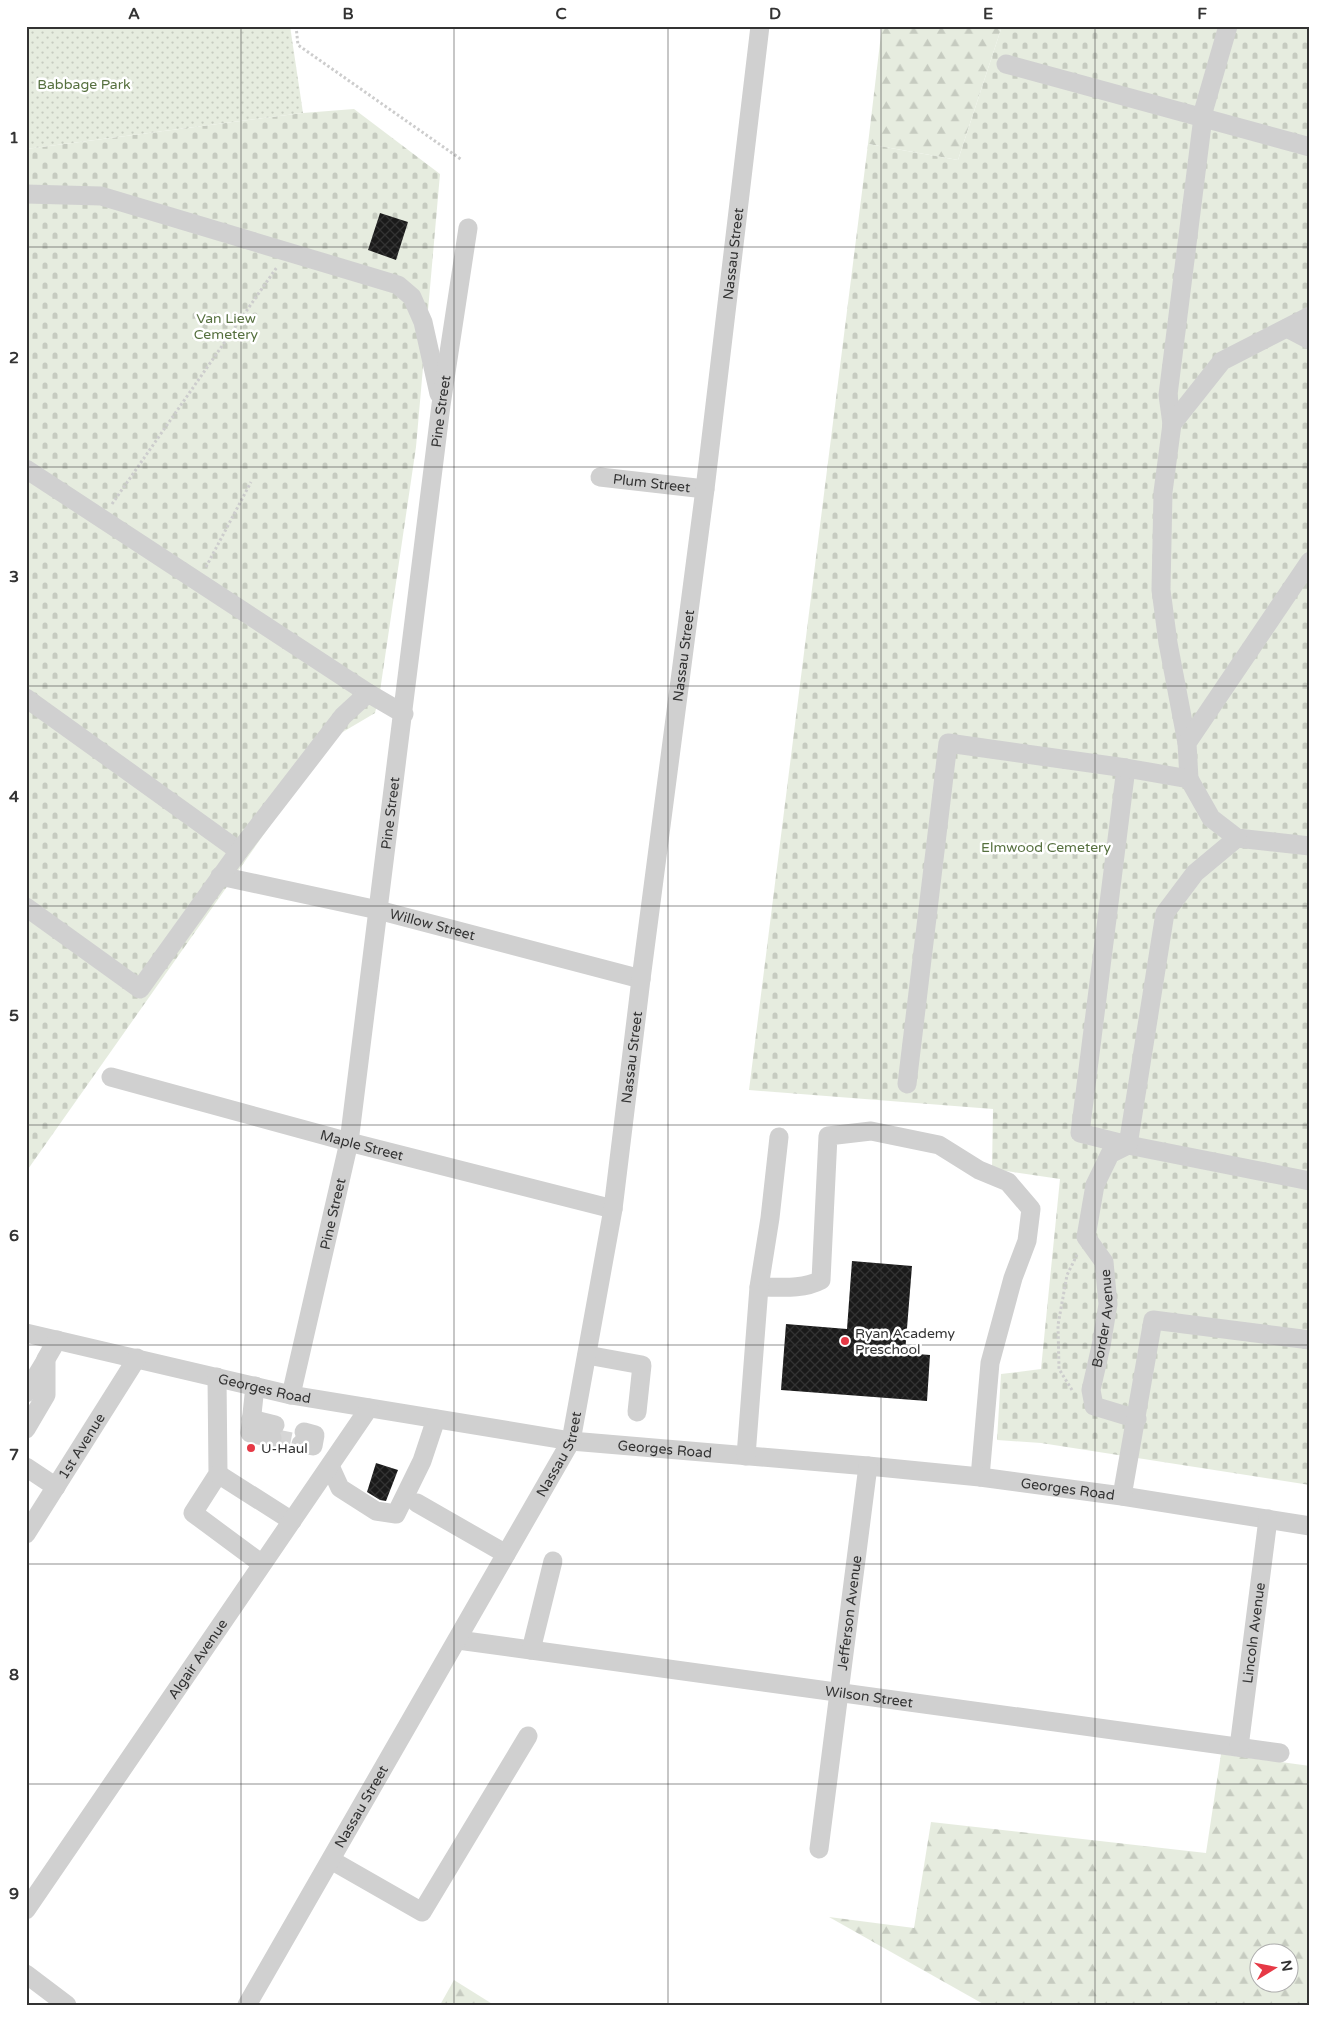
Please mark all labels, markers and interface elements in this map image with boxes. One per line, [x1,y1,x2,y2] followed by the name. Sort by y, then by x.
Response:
[128,4,140,24] text: A
[342,4,354,24] text: B
[555,4,567,24] text: C
[769,4,781,24] text: D
[983,4,993,24] text: E
[1197,4,1207,24] text: F
[37,76,131,93] park label: Babbage Park
[9,128,19,148] text: 1
[720,206,747,301] street label: Nassau Street
[194,310,259,343] park label: Van Liew Cemetery
[9,348,19,368] text: 2
[428,373,455,449] street label: Pine Street
[612,471,692,496] street label: Plum Street
[9,567,19,587] text: 3
[669,608,698,703] street label: Nassau Street
[378,775,404,850] street label: Pine Street
[9,787,19,807] text: 4
[981,839,1111,856] park label: Elmwood Cemetery
[388,905,478,944] street label: Willow Street
[9,1006,19,1026] text: 5
[618,1010,646,1104] street label: Nassau Street
[318,1127,406,1165] street label: Maple Street
[317,1176,350,1251] street label: Pine Street
[9,1226,19,1246] text: 6
[1088,1269,1117,1369] street label: Border Avenue
[855,1325,956,1358] place label: Ryan Academy Preschool
[839,1335,851,1347] marker: Ryan Academy Preschool
[216,1370,312,1407] street label: Georges Road
[55,1410,109,1482] street label: 1st Avenue
[533,1410,585,1500] street label: Nassau Street
[617,1437,713,1462] street label: Georges Road
[261,1440,308,1457] place label: U-Haul
[245,1442,257,1454] marker: U-Haul
[9,1445,19,1465] text: 7
[1020,1475,1116,1504] street label: Georges Road
[834,1554,865,1672] street label: Jefferson Avenue
[1239,1581,1269,1685] street label: Lincoln Avenue
[165,1616,231,1703] street label: Algair Avenue
[9,1665,19,1685] text: 8
[824,1683,915,1712] street label: Wilson Street
[331,1762,392,1851] street label: Nassau Street
[9,1884,19,1904] text: 9
[1248,1944,1298,1994] north arrow
[1277,1959,1296,1973] text: N

